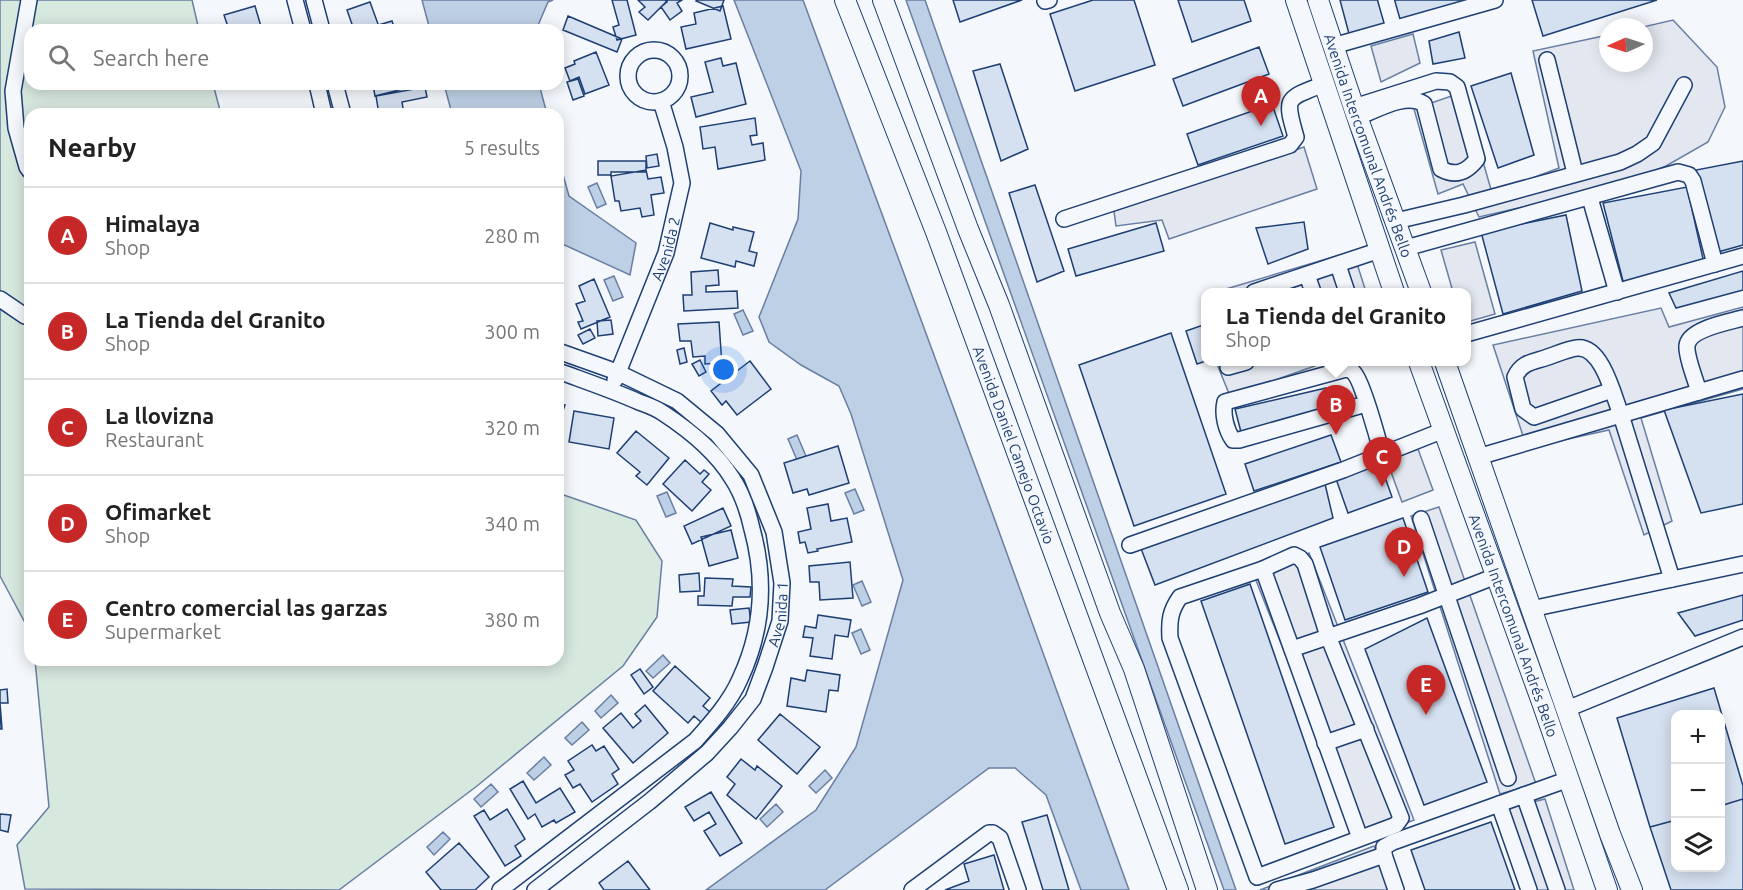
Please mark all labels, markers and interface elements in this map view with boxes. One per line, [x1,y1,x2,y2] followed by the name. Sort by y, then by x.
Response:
[1599,18,1653,72] north arrow
[24,24,564,90] search box
[1321,31,1416,260] street label: Avenida Intercomunal Andrés Bello
[45,41,78,74] icon: search
[93,45,209,70] text: Search here
[1242,76,1280,126] pin: A
[48,133,136,162] text: Nearby
[464,136,540,159] text: 5 results
[105,211,200,236] text: Himalaya
[647,215,683,283] street label: Avenida 2
[60,224,75,247] text: A
[484,224,540,247] text: 280 m
[105,236,150,259] text: Shop
[1201,288,1471,366] popup
[1226,303,1446,328] text: La Tienda del Granito
[105,307,325,332] text: La Tienda del Granito
[61,320,74,343] text: B
[484,320,540,343] text: 300 m
[1226,328,1271,351] text: Shop
[105,332,150,355] text: Shop
[970,344,1058,546] street label: Avenida Daniel Camejo Octavio
[709,355,738,384] your location
[1316,386,1356,435] pin: B
[105,403,214,428] text: La llovizna
[61,416,74,439] text: C
[484,416,540,439] text: 320 m
[105,428,204,451] text: Restaurant
[1362,438,1402,487] pin: C
[105,499,211,524] text: Ofimarket
[1466,511,1562,739] street label: Avenida Intercomunal Andrés Bello
[60,512,75,535] text: D
[484,512,540,535] text: 340 m
[105,524,150,547] text: Shop
[1384,528,1424,577] pin: D
[764,581,791,649] street label: Avenida 1
[105,595,388,620] text: Centro comercial las garzas
[62,608,73,631] text: E
[484,608,540,631] text: 380 m
[105,620,221,643] text: Supermarket
[1406,666,1446,715] pin: E
[1671,710,1725,872] map controls
[1671,710,1725,764] button: +
[1671,764,1725,818] button: −
[1671,818,1725,872] button: layers

